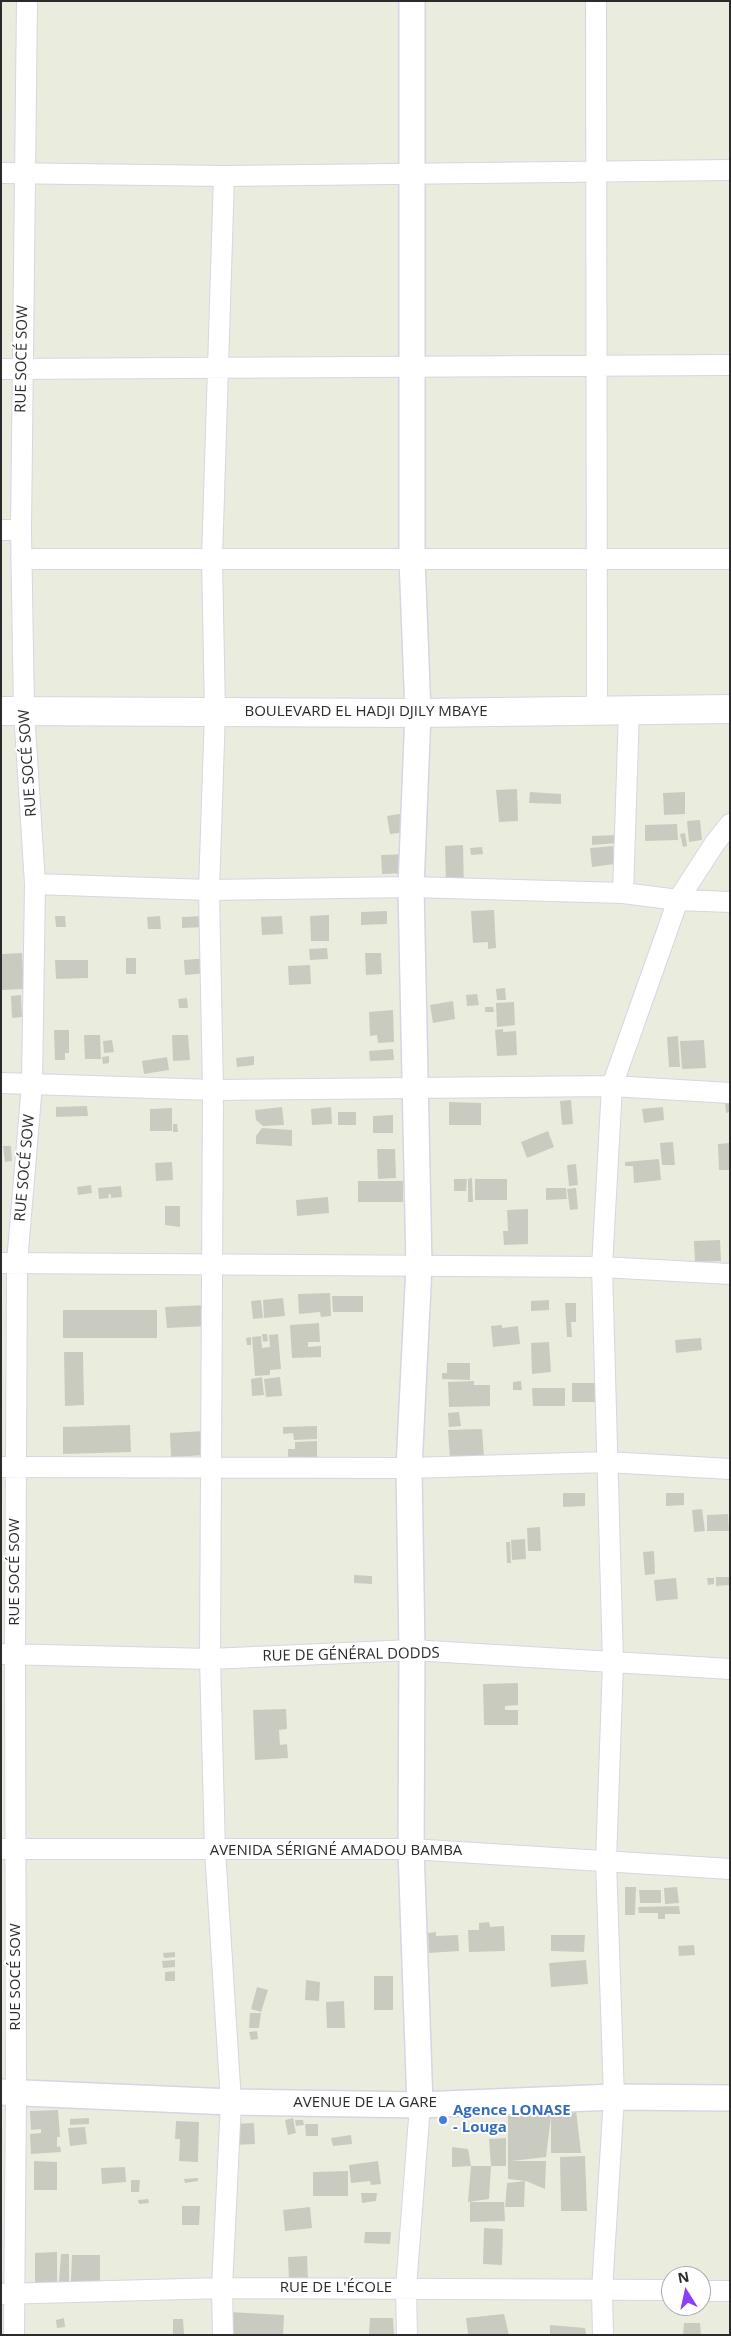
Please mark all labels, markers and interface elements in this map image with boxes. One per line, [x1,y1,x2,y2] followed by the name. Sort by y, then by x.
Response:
[12,305,32,413] street label: RUE SOCÉ SOW
[244,703,488,721] street label: BOULEVARD EL HADJI DJILY MBAYE
[15,709,41,817] street label: RUE SOCÉ SOW
[11,1114,39,1222] street label: RUE SOCÉ SOW
[6,1518,24,1626] street label: RUE SOCÉ SOW
[262,1644,440,1666] street label: RUE DE GÉNÉRAL DODDS
[210,1842,462,1860] street label: AVENIDA SÉRIGNÉ AMADOU BAMBA
[7,1923,25,2031] street label: RUE SOCÉ SOW
[293,2094,437,2112] street label: AVENUE DE LA GARE
[453,2102,571,2137] place label: Agence LONASE - Louga
[437,2114,449,2126] marker: Agence LONASE - Louga
[661,2266,711,2316] north arrow
[676,2266,691,2287] text: N
[280,2279,392,2297] street label: RUE DE L'ÉCOLE

